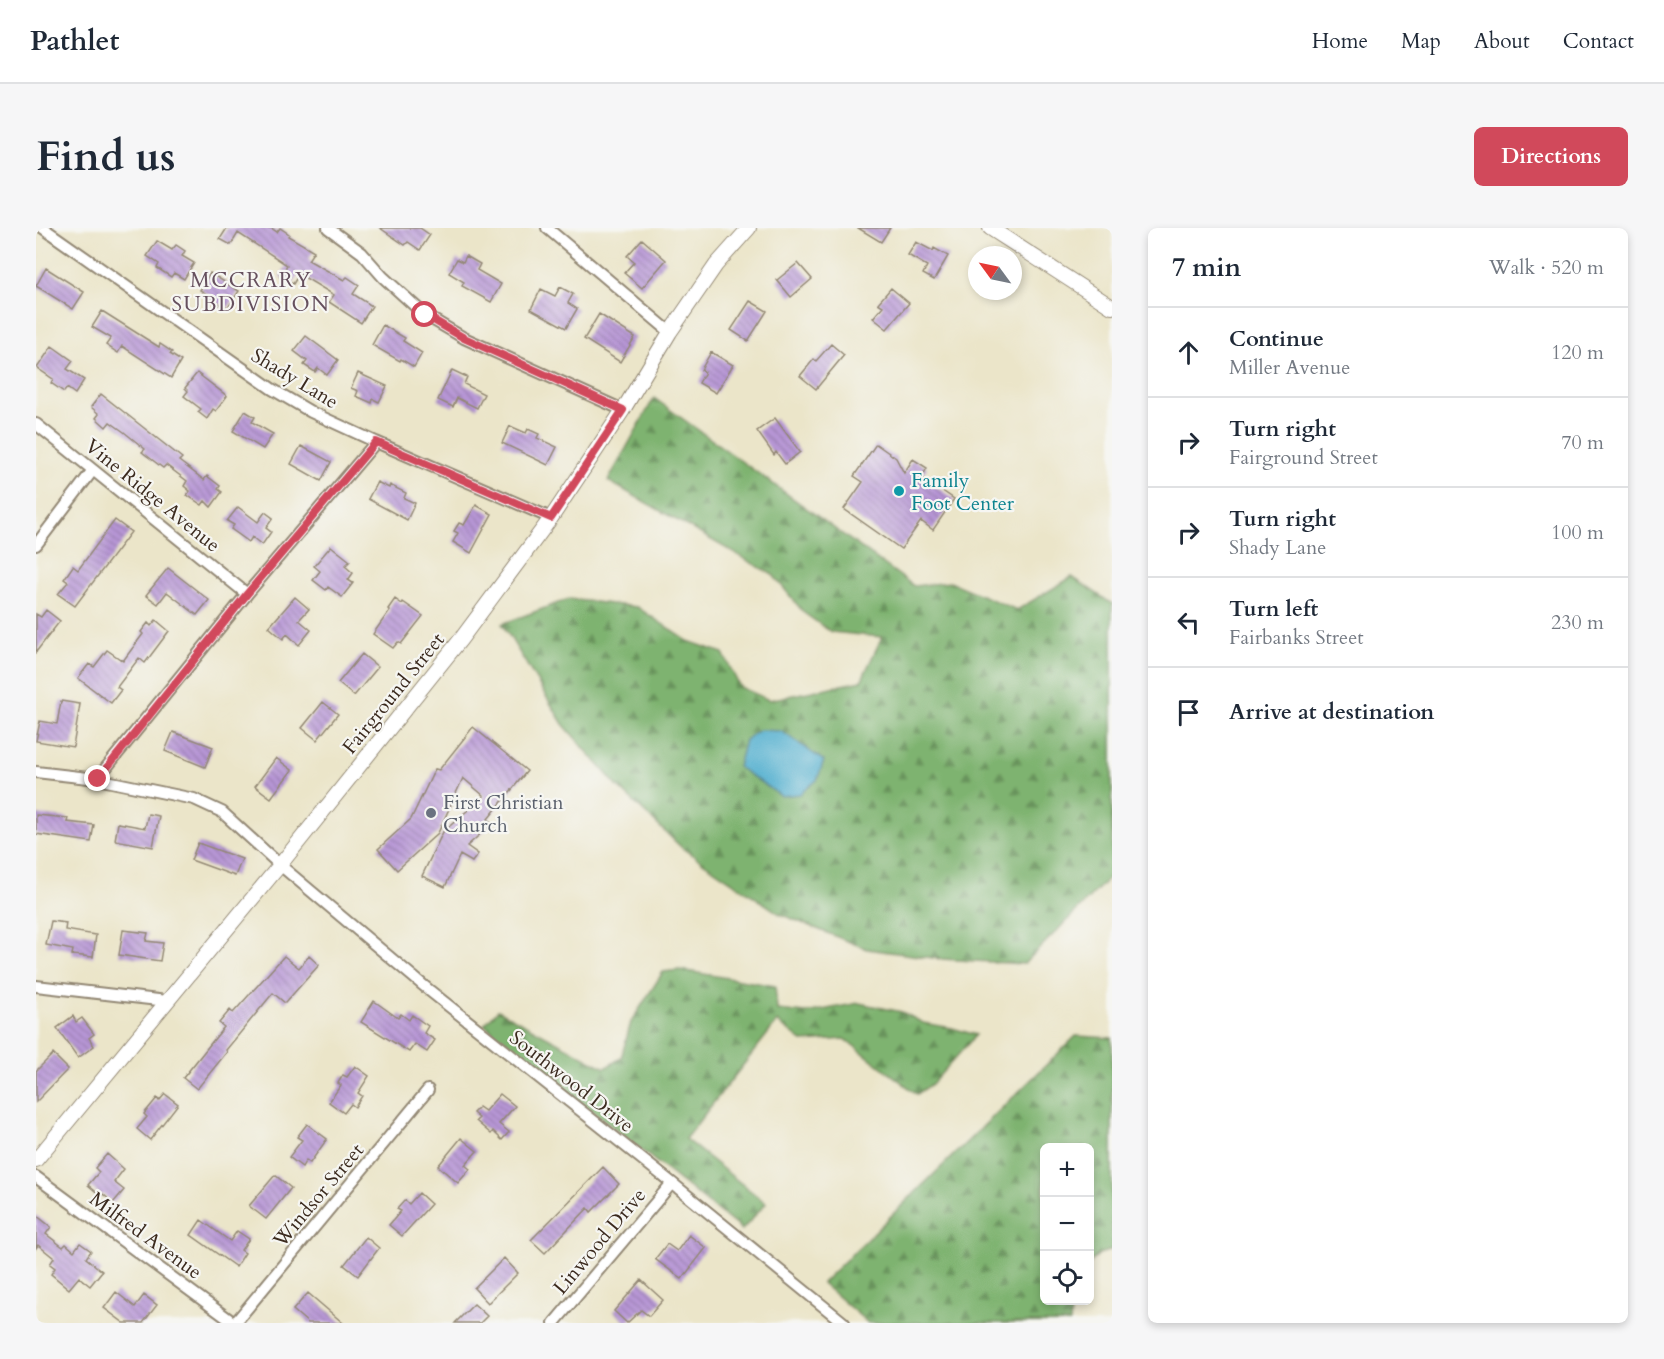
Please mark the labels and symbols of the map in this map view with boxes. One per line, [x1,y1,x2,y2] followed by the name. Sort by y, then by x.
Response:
[968,246,1022,300] north arrow
[171,266,331,319] district label: MCCRARY SUBDIVISION
[411,301,437,327] route start
[246,342,343,415] street label: Shady Lane
[79,432,226,558] street label: Vine Ridge Avenue
[911,467,1015,517] place label: Family Foot Center
[892,484,906,498] marker: Family Foot Center
[336,626,451,760] street label: Fairground Street
[84,765,110,791] route end
[443,789,564,839] place label: First Christian Church
[424,806,438,820] marker: First Christian Church
[504,1024,640,1139] street label: Southwood Drive
[266,1137,370,1254] street label: Windsor Street
[547,1182,652,1300] street label: Linwood Drive
[84,1185,207,1285] street label: Milfred Avenue

